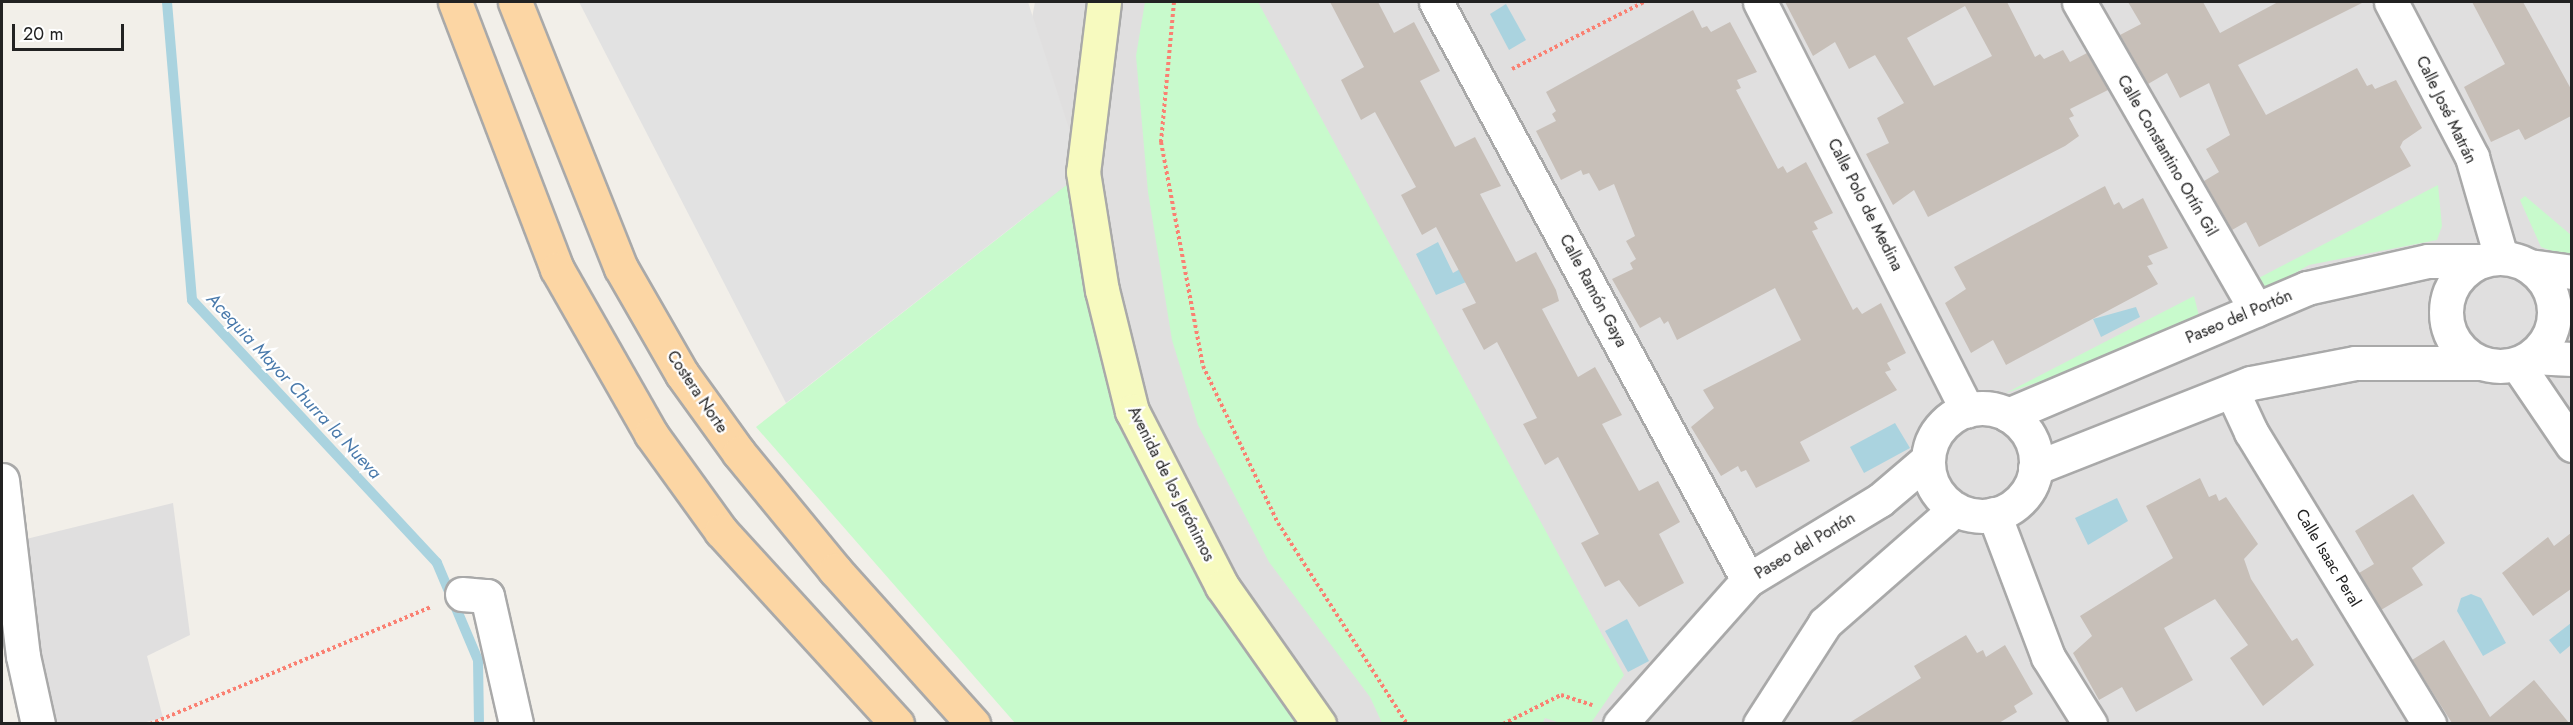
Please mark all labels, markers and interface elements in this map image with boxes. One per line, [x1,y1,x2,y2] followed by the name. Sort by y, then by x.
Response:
[15,12,128,50] scale bar
[23,21,63,47] text: 20 m
[2412,53,2480,167] street label: Calle José Matrán
[2113,72,2221,240] street label: Calle Constantino Ortín Gil
[1823,136,1907,274] street label: Calle Polo de Medina
[1555,231,1631,351] street label: Calle Ramón Gaya
[2183,286,2295,348] street label: Paseo del Portón
[202,289,386,483] water label: Acequia Mayor Churra la Nueva
[663,347,731,437] street label: Costera Norte
[1124,403,1218,565] street label: Avenida de los Jerónimos
[2291,506,2365,610] street label: Calle Isaac Peral
[1751,509,1859,583] street label: Paseo del Portón

